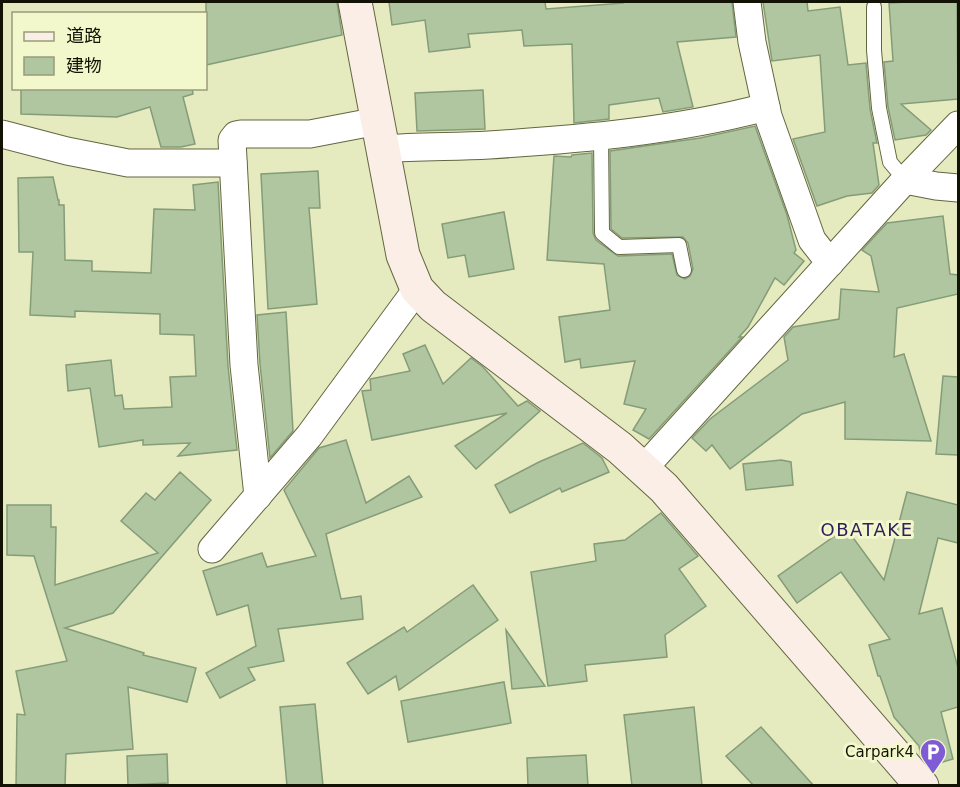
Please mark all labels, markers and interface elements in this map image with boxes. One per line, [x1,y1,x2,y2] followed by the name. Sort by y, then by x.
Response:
[12,12,207,90] legend
[66,25,102,46] text: 道路
[66,55,102,76] text: 建物
[820,519,914,540] district label: OBATAKE
[918,737,948,775] parking icon: Carpark4
[845,743,914,761] place label: Carpark4

